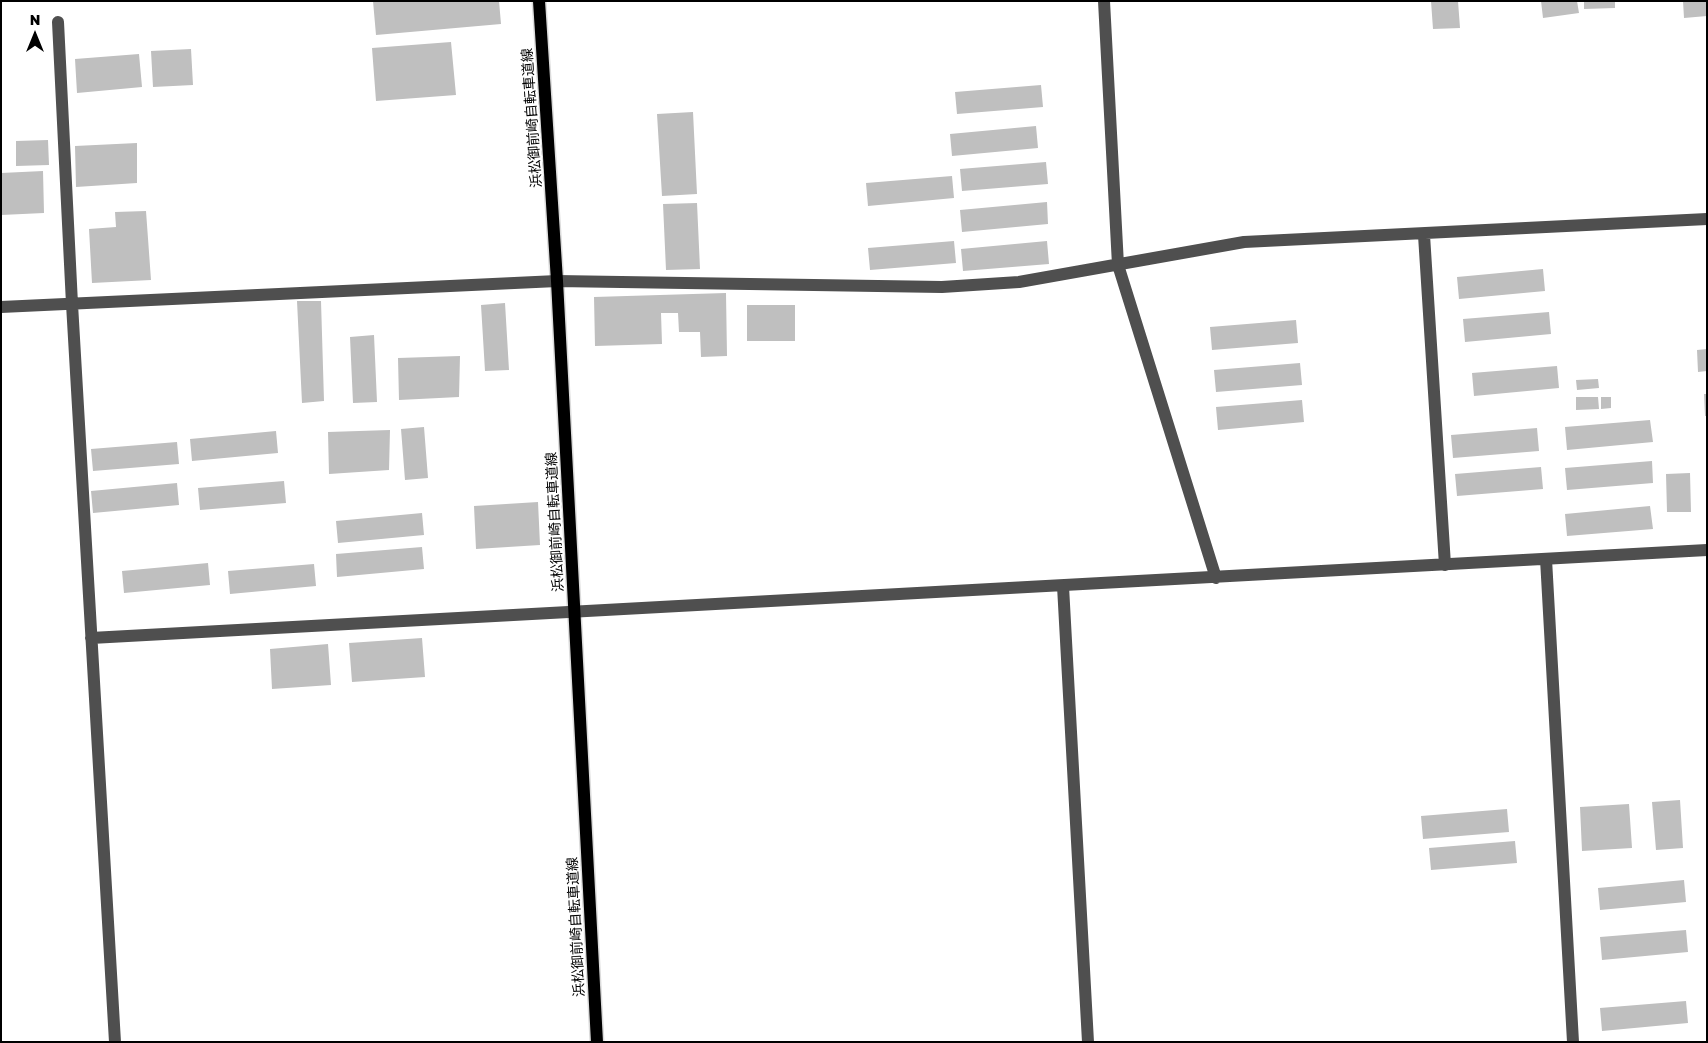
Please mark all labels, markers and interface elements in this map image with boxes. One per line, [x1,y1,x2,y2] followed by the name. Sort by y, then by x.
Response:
[10,10,60,60] north arrow
[30,11,40,28] text: N
[519,48,545,188] street label: 浜松御前崎自転車道線
[543,452,567,592] street label: 浜松御前崎自転車道線
[564,857,588,997] street label: 浜松御前崎自転車道線

